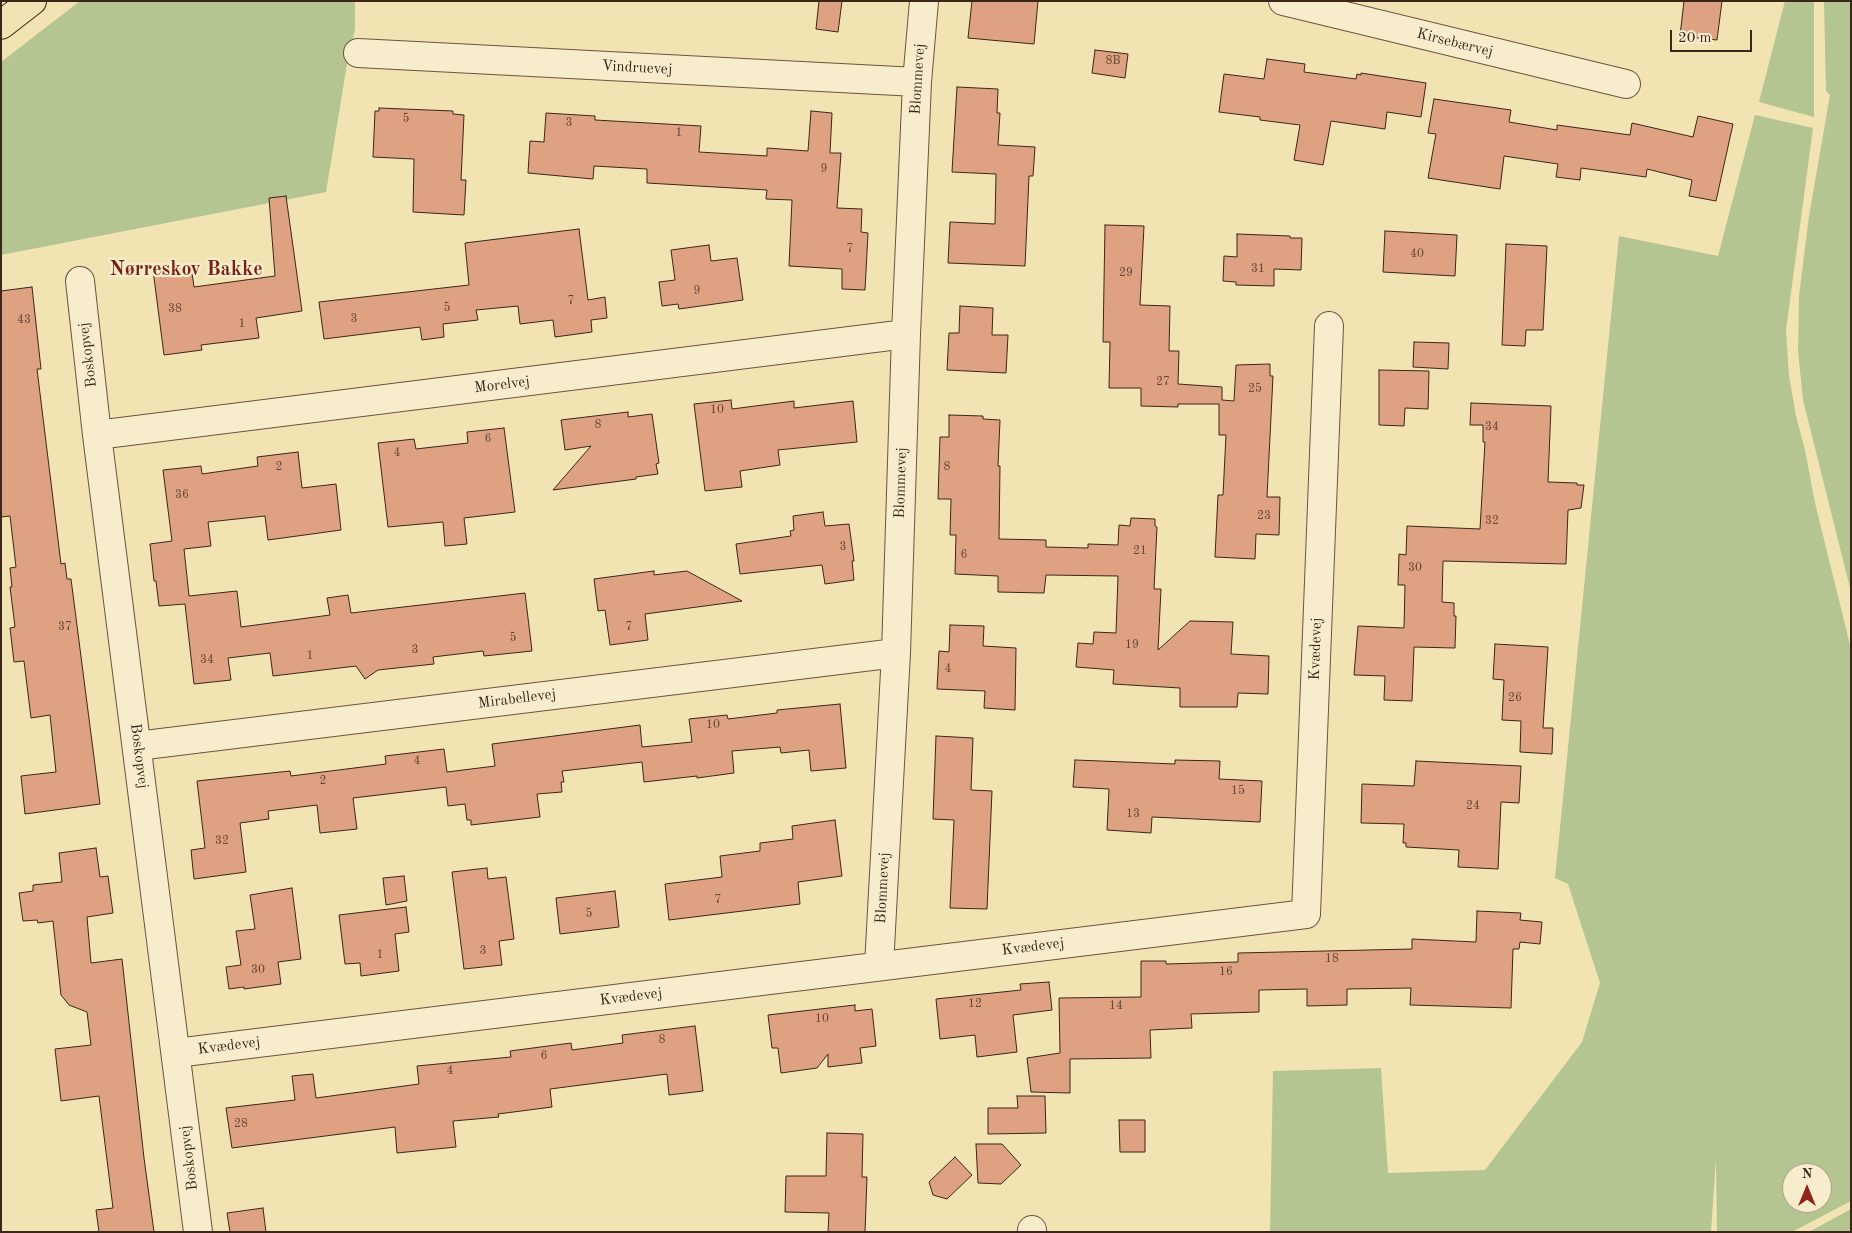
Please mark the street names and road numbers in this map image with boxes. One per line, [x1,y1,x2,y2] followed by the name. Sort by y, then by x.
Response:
[1415,25,1495,61] street label: Kirsebærvej
[907,43,929,115] street label: Blommevej
[601,57,673,79] street label: Vindruevej
[75,321,101,389] street label: Boskopvej
[473,373,531,397] street label: Morelvej
[891,447,911,519] street label: Blommevej
[1306,617,1326,681] street label: Kvædevej
[477,685,557,713] street label: Mirabellevej
[126,722,152,790] street label: Boskopvej
[872,852,894,924] street label: Blommevej
[1001,934,1065,960] street label: Kvædevej
[599,984,663,1010] street label: Kvædevej
[197,1033,261,1059] street label: Kvædevej
[176,1124,202,1192] street label: Boskopvej

